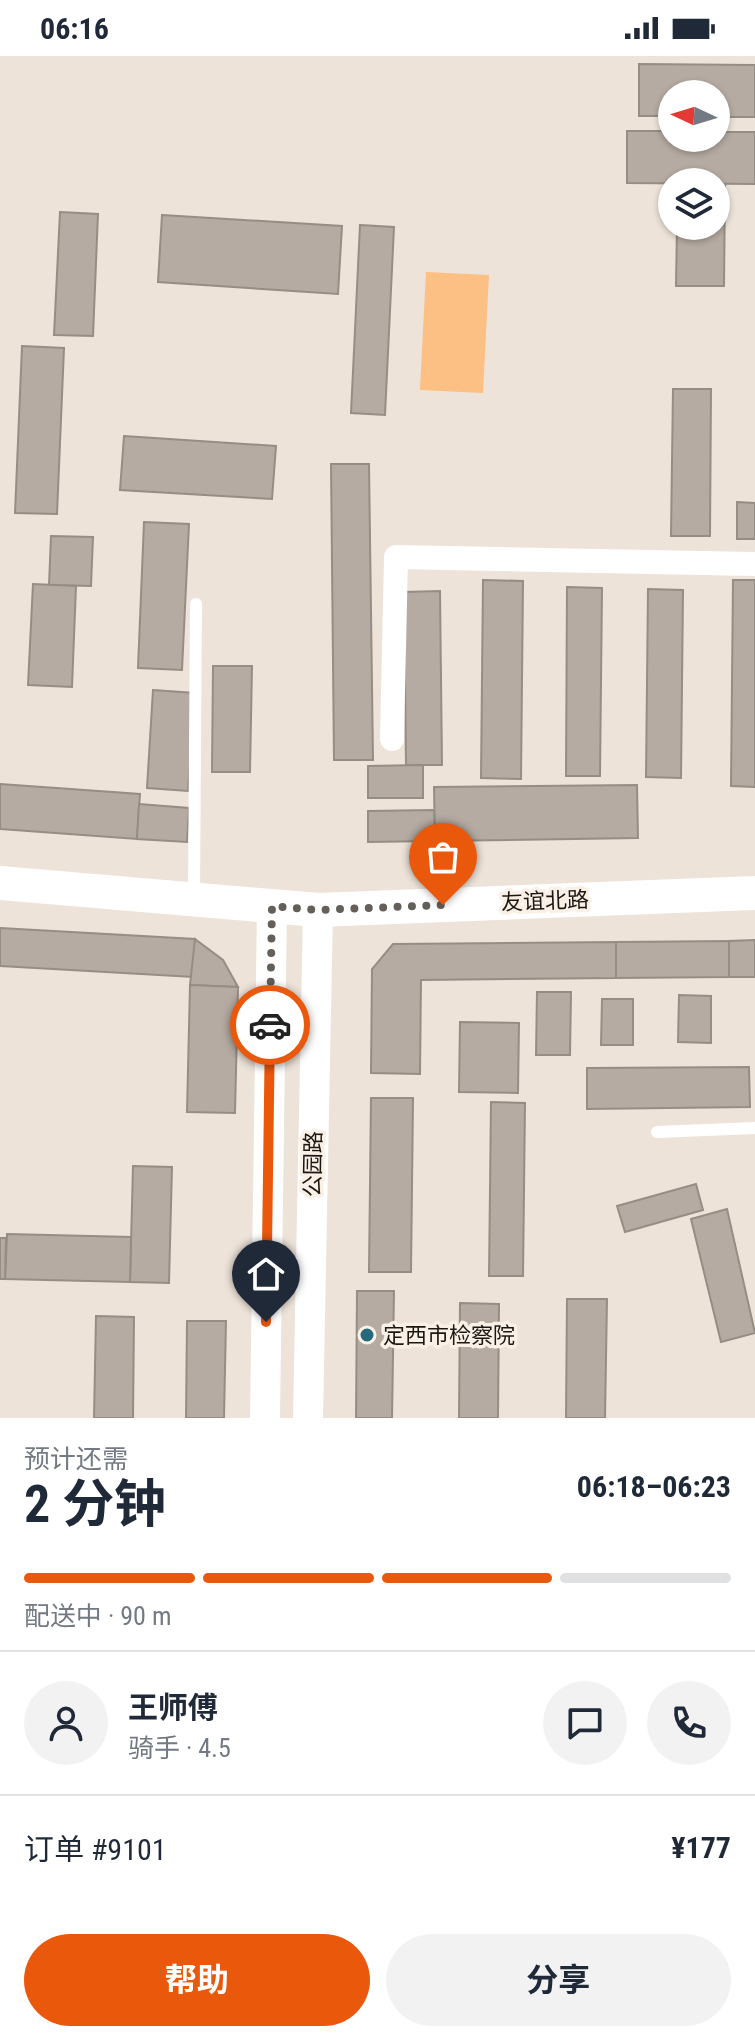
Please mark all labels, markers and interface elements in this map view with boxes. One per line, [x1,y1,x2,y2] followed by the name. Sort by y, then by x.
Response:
[40,11,109,46] text: 06:16
[658,80,730,152] north arrow
[658,80,730,240] map controls
[658,168,730,240] button: layers
[409,823,477,905] pin
[421,835,465,879] icon: bag
[501,887,589,915] street label: 友谊北路
[230,985,310,1065] courier
[248,1003,292,1047] icon: car
[300,1131,326,1197] street label: 公园路
[232,1240,300,1322] pin
[244,1252,288,1296] icon: home
[383,1323,515,1348] place label: 定西市检察院
[358,1326,376,1344] marker: 定西市检察院
[24,1444,128,1474] text: 预计还需
[577,1469,731,1504] text: 06:18–06:23
[24,1474,166,1535] text: 2 分钟
[24,1601,171,1631] text: 配送中 · 90 m
[24,1681,108,1765] button: person
[543,1681,627,1765] button: chat
[647,1681,731,1765] button: phone
[128,1690,218,1725] text: 王师傅
[128,1733,231,1763] text: 骑手 · 4.5
[671,1830,731,1865] text: ¥177
[24,1832,167,1867] text: 订单 #9101
[24,1934,370,2026] button: 帮助
[386,1934,731,2026] button: 分享

